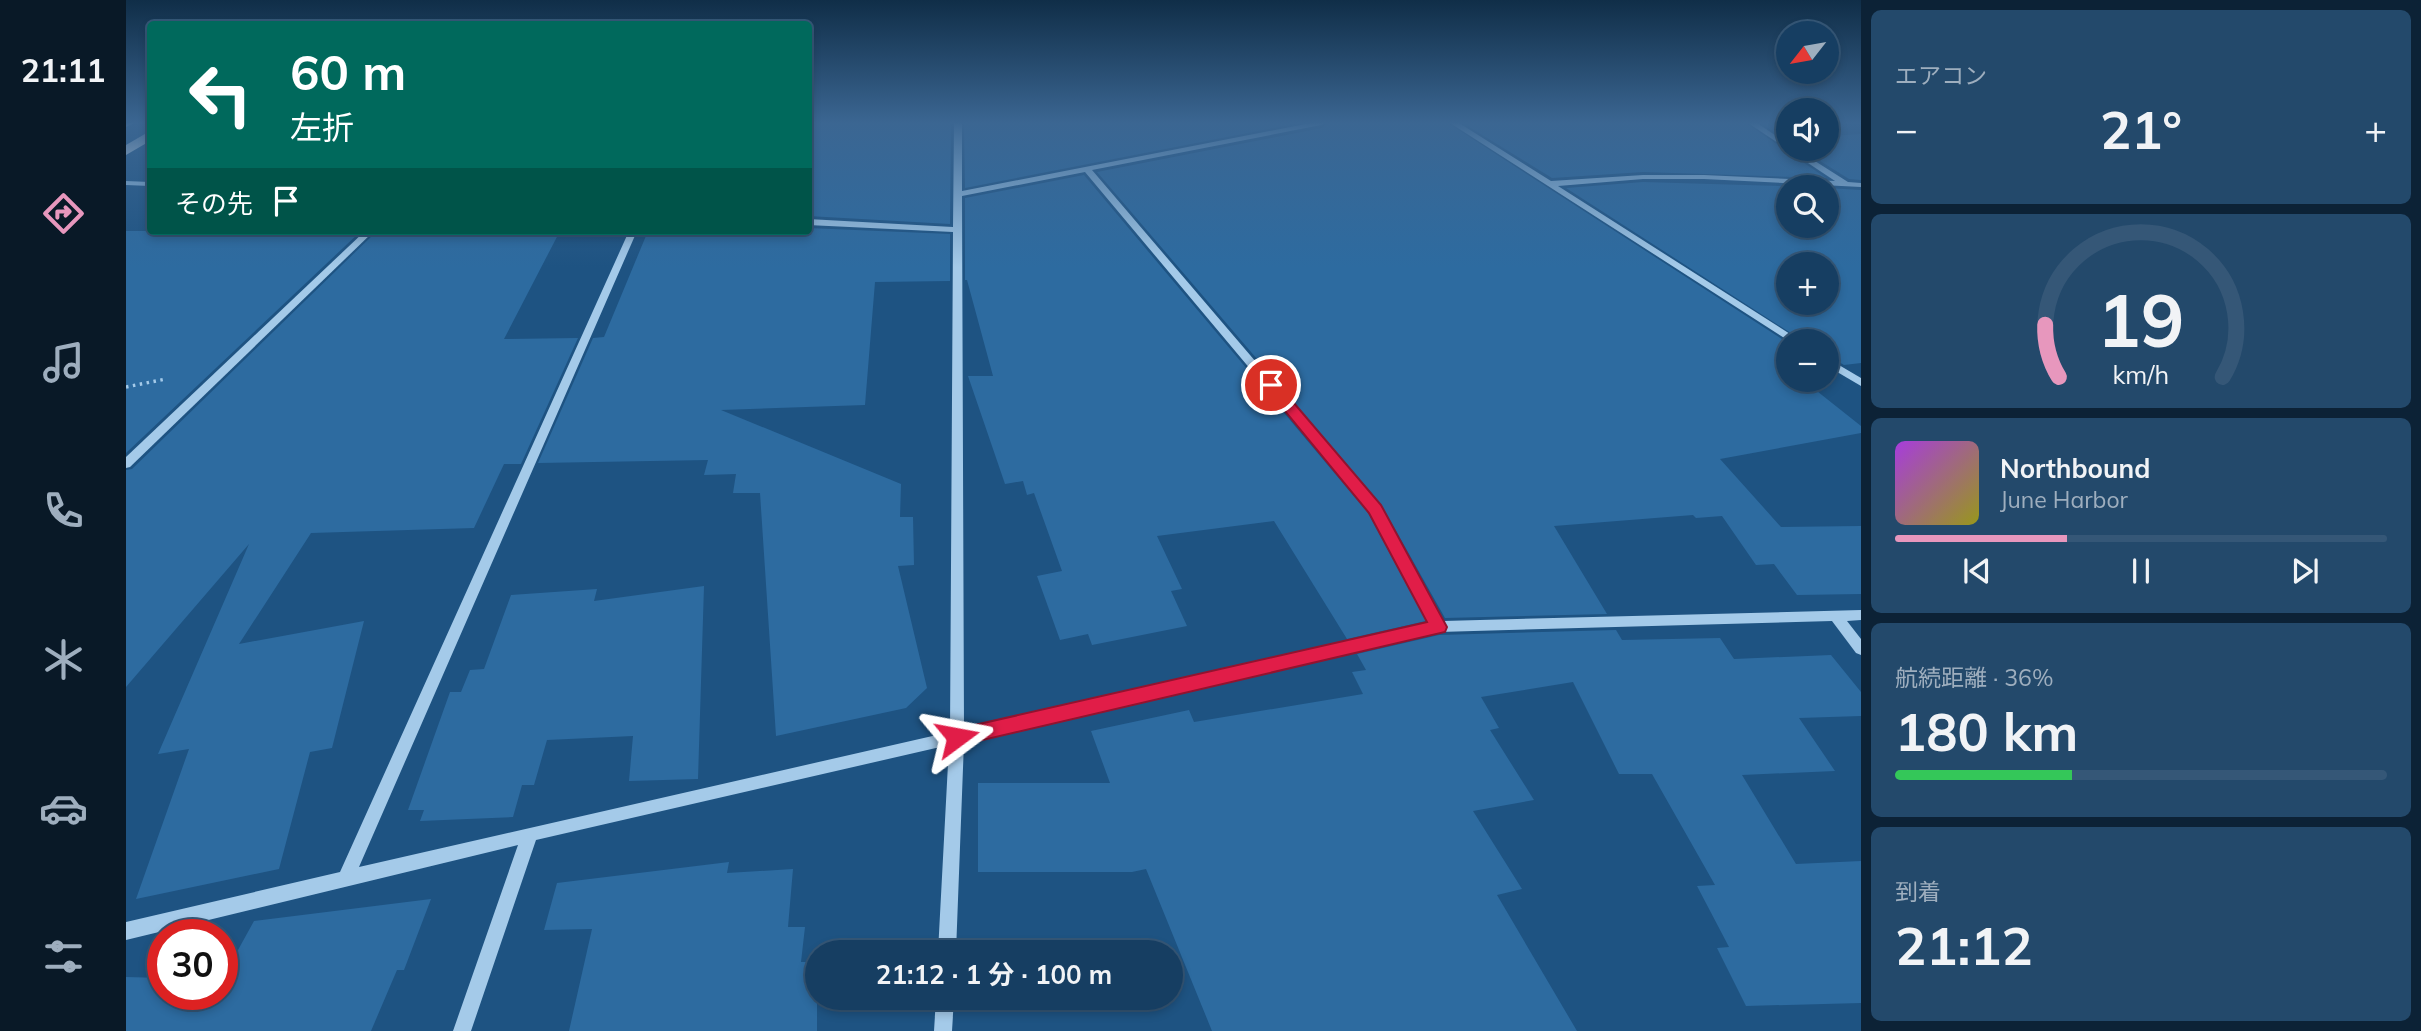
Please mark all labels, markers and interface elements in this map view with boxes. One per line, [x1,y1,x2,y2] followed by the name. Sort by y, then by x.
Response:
[1776,21,1839,84] north arrow
[1776,21,1839,392] map controls
[290,41,406,102] text: 60 m
[175,49,266,140] icon: left
[21,50,105,90] text: 21:11
[1895,61,1987,90] text: エアコン
[2100,97,2182,162] text: 21°
[1776,98,1839,161] button: sound
[1895,105,1918,153] text: −
[2364,105,2387,153] text: +
[290,107,354,147] text: 左折
[1776,175,1839,238] button: search
[267,182,305,220] icon: arrive
[175,187,253,220] text: その先
[39,189,88,238] icon: directions
[1776,252,1839,315] button: +
[2097,275,2185,366] text: 19
[1776,329,1839,392] button: −
[39,338,88,387] icon: music
[1241,355,1301,415] pin
[2113,359,2169,390] text: km/h
[1252,366,1290,404] icon: arrive
[2000,452,2150,485] text: Northbound
[2000,485,2128,514] text: June Harbor
[39,486,88,535] icon: phone
[1958,552,1996,590] icon: previous
[2122,552,2160,590] icon: pause
[2286,552,2324,590] icon: next
[39,635,88,684] icon: climate
[1895,663,2053,692] text: 航続距離 · 36%
[1895,699,2078,764] text: 180 km
[920,700,994,774] position arrow
[39,784,88,833] icon: car
[1895,877,1941,906] text: 到着
[1895,913,2033,978] text: 21:12
[147,919,238,1010] speed limit sign: 30
[39,932,88,981] icon: filters
[876,958,1112,991] text: 21:12 · 1 分 · 100 m

